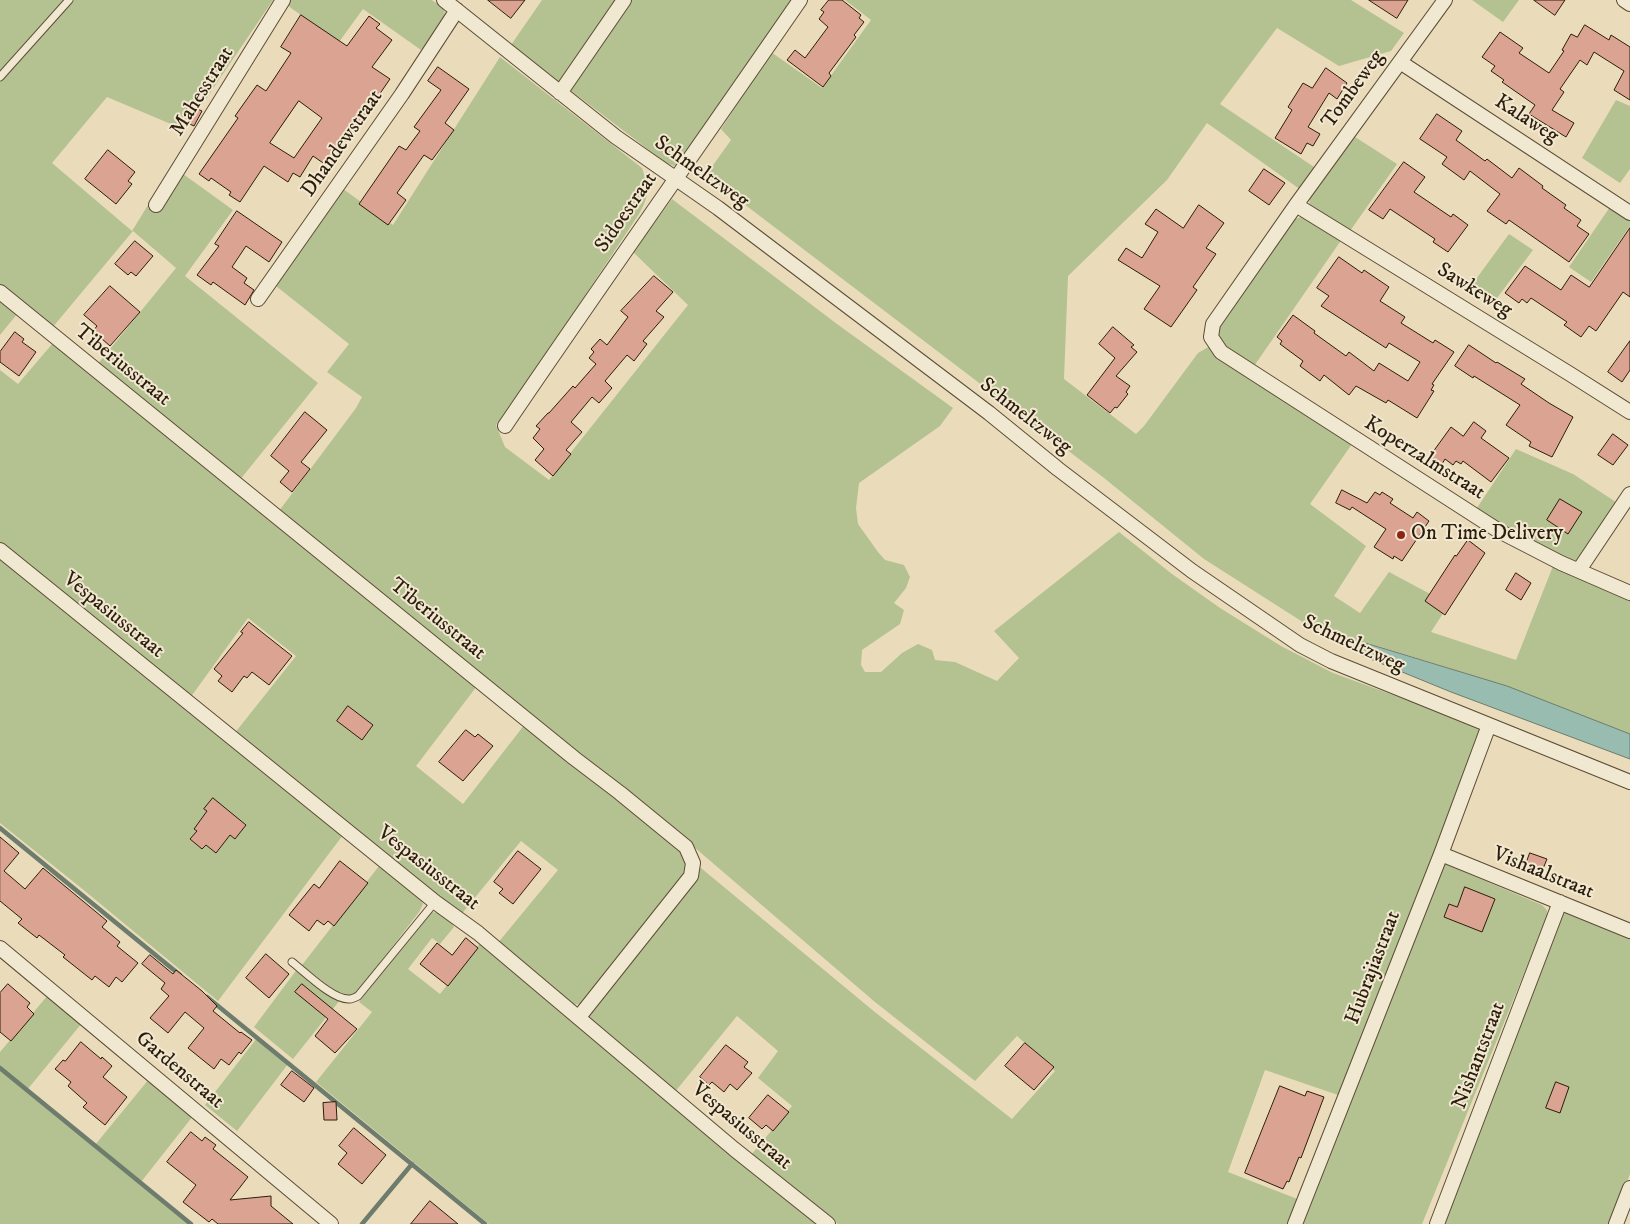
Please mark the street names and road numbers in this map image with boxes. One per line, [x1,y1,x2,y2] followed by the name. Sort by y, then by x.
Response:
[166,43,240,141] street label: Mahesstraat
[1317,46,1391,134] street label: Tombeweg
[297,86,389,202] street label: Dhandewstraat
[1489,90,1563,150] street label: Kalaweg
[649,131,753,215] street label: Schmeltzweg
[590,168,664,258] street label: Sidoestraat
[1432,258,1516,324] street label: Sawkeweg
[69,320,175,412] street label: Tiberiusstraat
[974,373,1076,461] street label: Schmeltzweg
[1359,412,1489,506] street label: Koperzalmstraat
[57,568,169,664] street label: Vespasiusstraat
[384,574,490,666] street label: Tiberiusstraat
[1298,610,1408,680] street label: Schmeltzweg
[372,821,484,917] street label: Vespasiusstraat
[1489,842,1597,906] street label: Vishaalstraat
[1341,908,1407,1028] street label: Hubrajiastraat
[1448,999,1512,1113] street label: Nishantstraat
[130,1027,228,1115] street label: Gardenstraat
[686,1078,796,1176] street label: Vespasiusstraat

